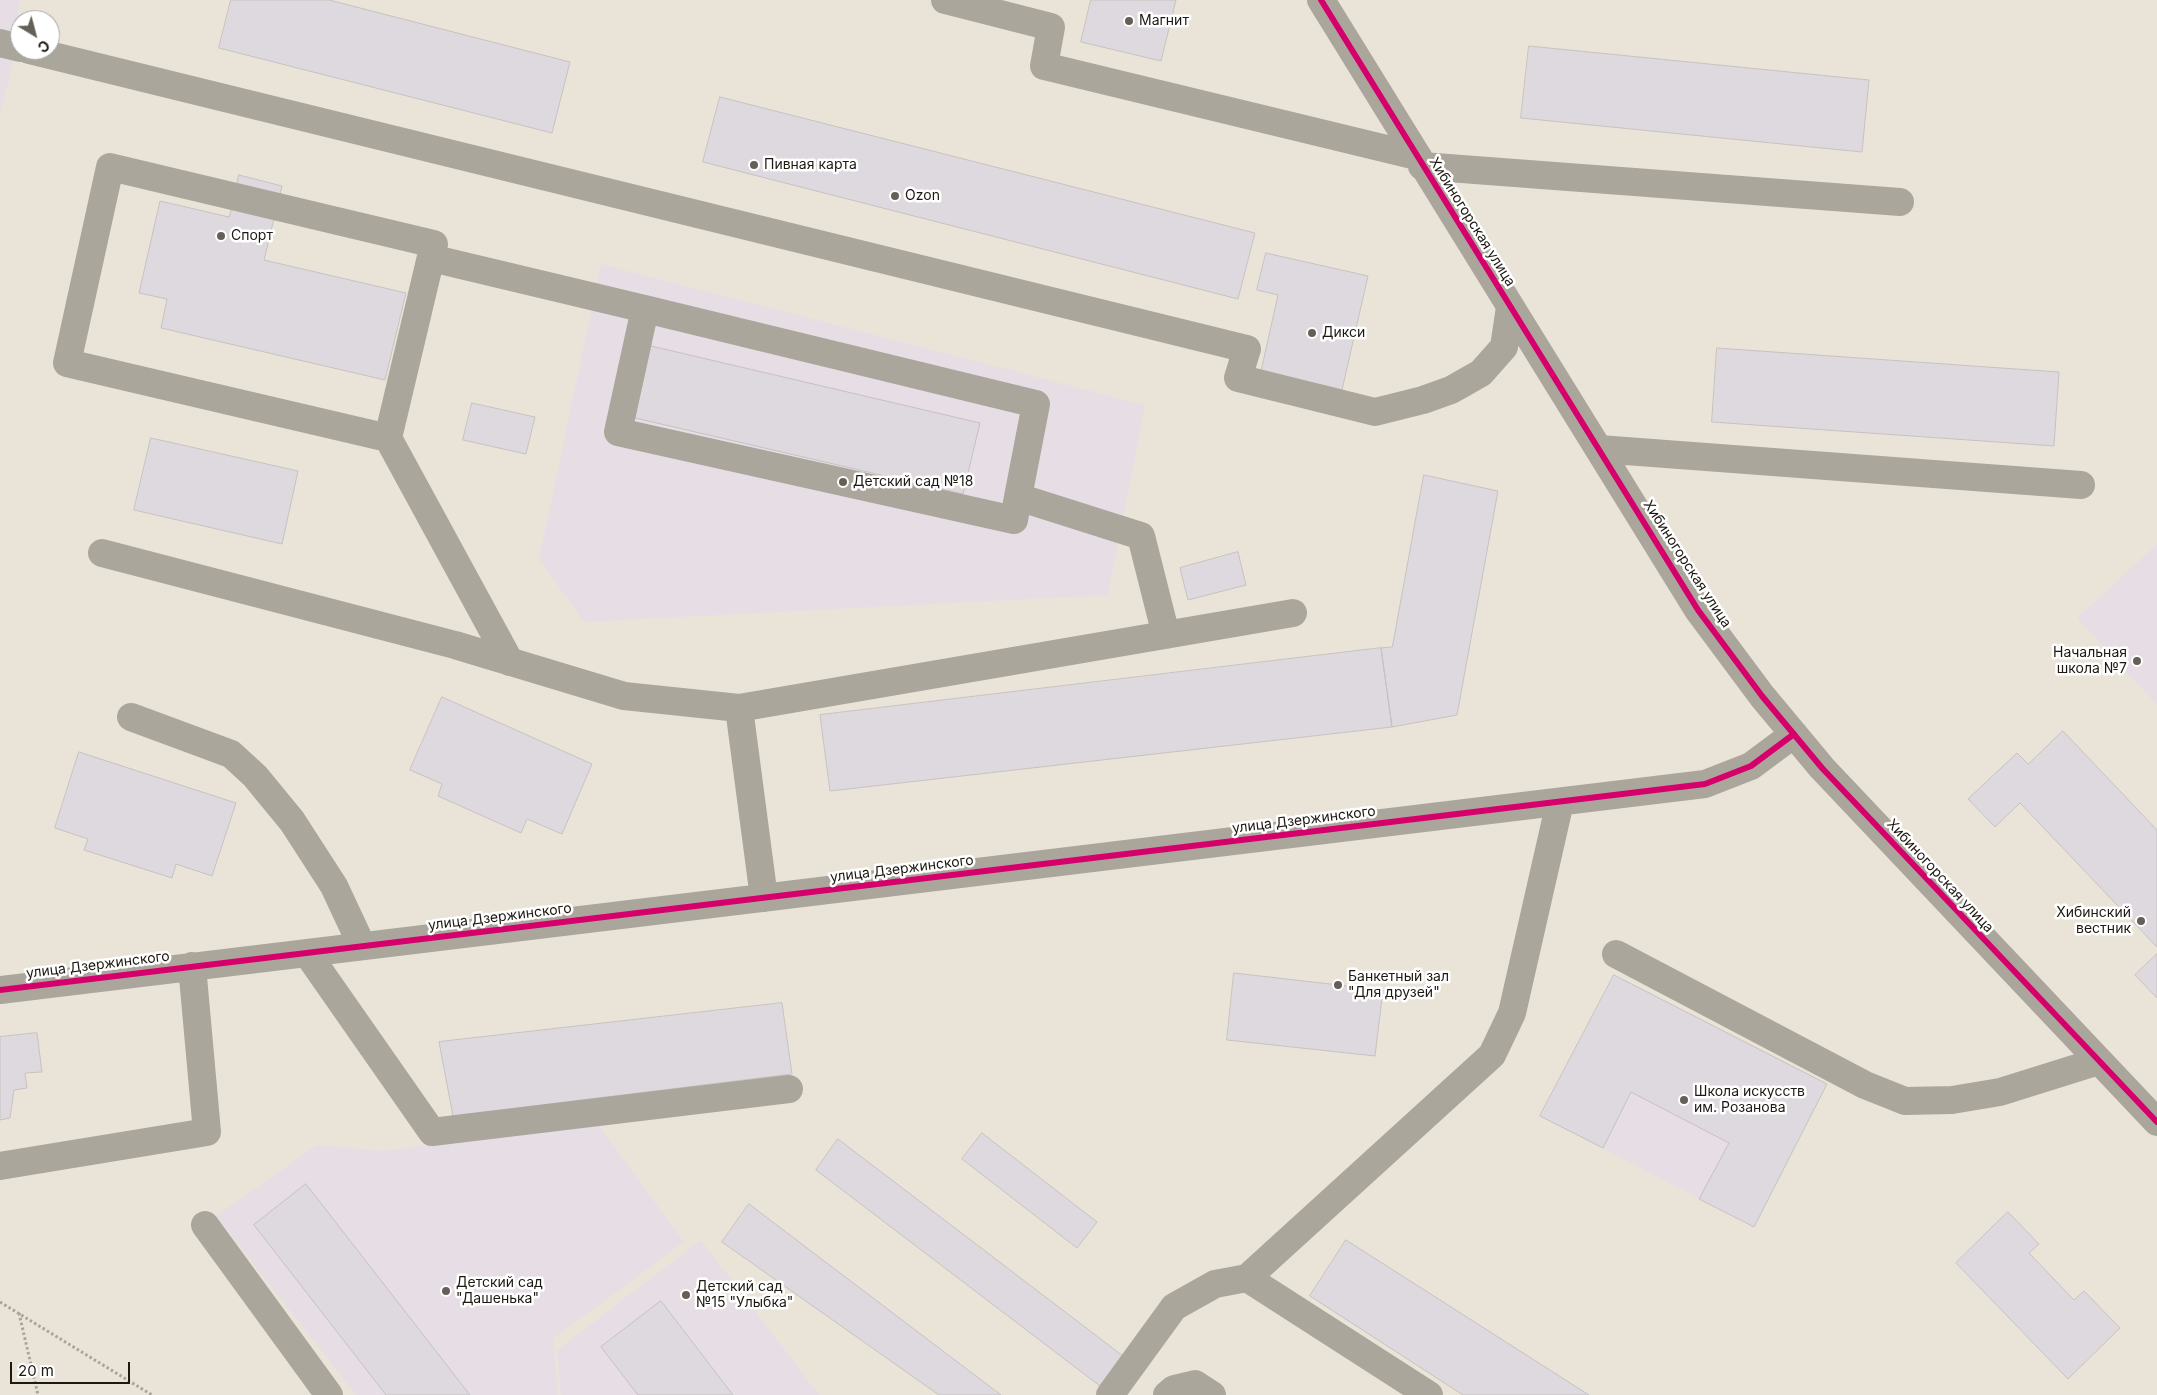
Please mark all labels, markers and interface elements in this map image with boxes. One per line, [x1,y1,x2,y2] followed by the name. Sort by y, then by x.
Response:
[10,10,60,60] north arrow
[1139,13,1189,29] place label: Магнит
[1123,15,1135,27] marker: Магнит
[34,37,53,56] text: С
[1425,154,1519,290] street label: Хибиногорская улица
[764,157,857,173] place label: Пивная карта
[748,159,760,171] marker: Пивная карта
[905,188,940,204] place label: Ozon
[889,190,901,202] marker: Ozon
[231,228,273,244] place label: Спорт
[215,230,227,242] marker: Спорт
[1322,325,1365,341] place label: Дикси
[1306,327,1318,339] marker: Дикси
[853,474,973,490] place label: Детский сад №18
[837,476,849,488] marker: Детский сад №18
[1639,497,1735,631] street label: Хибиногорская улица
[2053,645,2127,678] place label: Начальная школа №7
[2131,655,2143,667] marker: Начальная школа №7
[1231,803,1377,837] street label: улица Дзержинского
[1883,816,1997,936] street label: Хибиногорская улица
[829,852,975,886] street label: улица Дзержинского
[427,900,573,934] street label: улица Дзержинского
[2056,905,2131,938] place label: Хибинский вестник
[2135,915,2147,927] marker: Хибинский вестник
[25,948,171,982] street label: улица Дзержинского
[1348,969,1449,1002] place label: Банкетный зал "Для друзей"
[1332,979,1344,991] marker: Банкетный зал "Для друзей"
[1694,1084,1805,1116] place label: Школа искусств им. Розанова
[1678,1094,1690,1106] marker: Школа искусств им. Розанова
[456,1275,543,1308] place label: Детский сад "Дашенька"
[696,1279,793,1311] place label: Детский сад №15 "Улыбка"
[440,1285,452,1297] marker: Детский сад "Дашенька"
[680,1289,692,1301] marker: Детский сад №15 "Улыбка"
[12,1352,132,1384] scale bar
[18,1361,54,1380] text: 20 m

